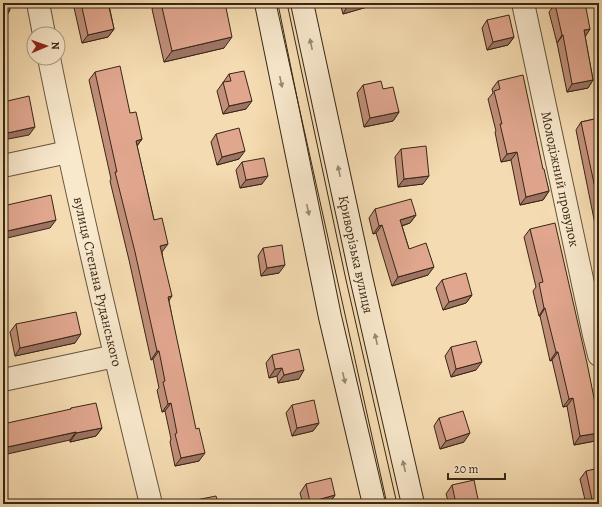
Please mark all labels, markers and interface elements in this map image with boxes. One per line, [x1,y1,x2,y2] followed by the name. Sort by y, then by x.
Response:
[26,26,66,66] north arrow
[308,38,314,50] one-way arrow
[48,41,63,50] text: N
[279,76,285,89] one-way arrow
[536,110,584,249] street label: Молодіжний провулок
[335,165,341,177] one-way arrow
[334,193,378,315] street label: Криворізька вулиця
[69,195,127,369] street label: вулиця Степана Руданського
[305,204,311,216] one-way arrow
[372,333,378,345] one-way arrow
[342,372,348,384] one-way arrow
[448,455,505,481] scale bar
[401,460,407,472] one-way arrow
[454,461,478,477] text: 20 m

